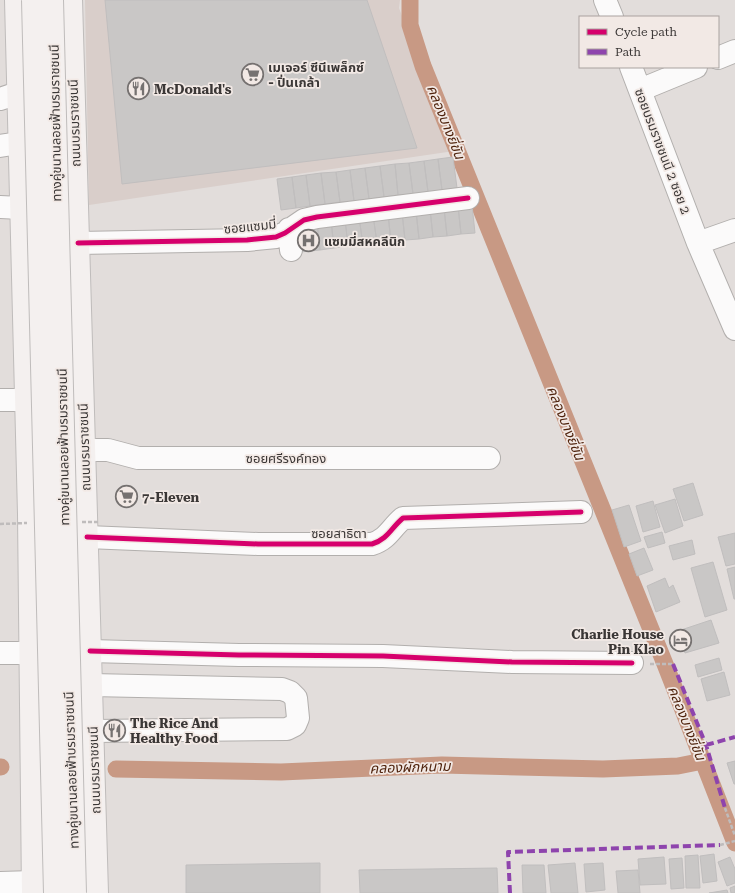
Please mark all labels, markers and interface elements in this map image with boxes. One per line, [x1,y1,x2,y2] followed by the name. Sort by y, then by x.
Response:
[579,16,719,68] legend
[615,25,677,39] text: Cycle path
[47,44,64,202] street label: ทางคู่ขนานลอยฟ้าบรมราชชนนี
[615,45,641,59] text: Path
[268,60,364,90] place label: เมเจอร์ ซีนีเพล็กซ์ - ปิ่นเกล้า
[239,61,265,87] supermarket icon: เมเจอร์ ซีนีเพล็กซ์ - ปิ่นเกล้า
[125,76,151,102] restaurant icon: McDonald's
[65,79,84,167] street label: ถนนบรมราชชนนี
[154,82,232,97] place label: McDonald's
[424,82,470,163] water label: คลองบางยี่ขัน
[632,86,693,216] street label: ซอยบรมราชชนนี 2 ซอย 2
[223,214,277,237] street label: ซอยแซมมี่
[296,228,322,254] hospital icon: แซมมี่สหคลีนิก
[324,232,405,249] place label: แซมมี่สหคลีนิก
[55,368,72,526] street label: ทางคู่ขนานลอยฟ้าบรมราชชนนี
[544,383,590,464] water label: คลองบางยี่ขัน
[75,403,94,491] street label: ถนนบรมราชชนนี
[246,451,326,466] street label: ซอยศรีรงค์ทอง
[114,484,140,510] supermarket icon: 7-Eleven
[142,490,200,505] place label: 7-Eleven
[311,526,367,541] street label: ซอยสาธิตา
[571,627,664,657] place label: Charlie House Pin Klao
[667,628,693,654] hotel icon: Charlie House Pin Klao
[665,683,711,764] water label: คลองบางยี่ขัน
[61,691,82,849] street label: ทางคู่ขนานลอยฟ้าบรมราชชนนี
[130,716,219,746] place label: The Rice And Healthy Food
[102,717,128,743] restaurant icon: The Rice And Healthy Food
[85,726,104,814] street label: ถนนบรมราชชนนี
[369,758,452,776] water label: คลองผักหนาม

